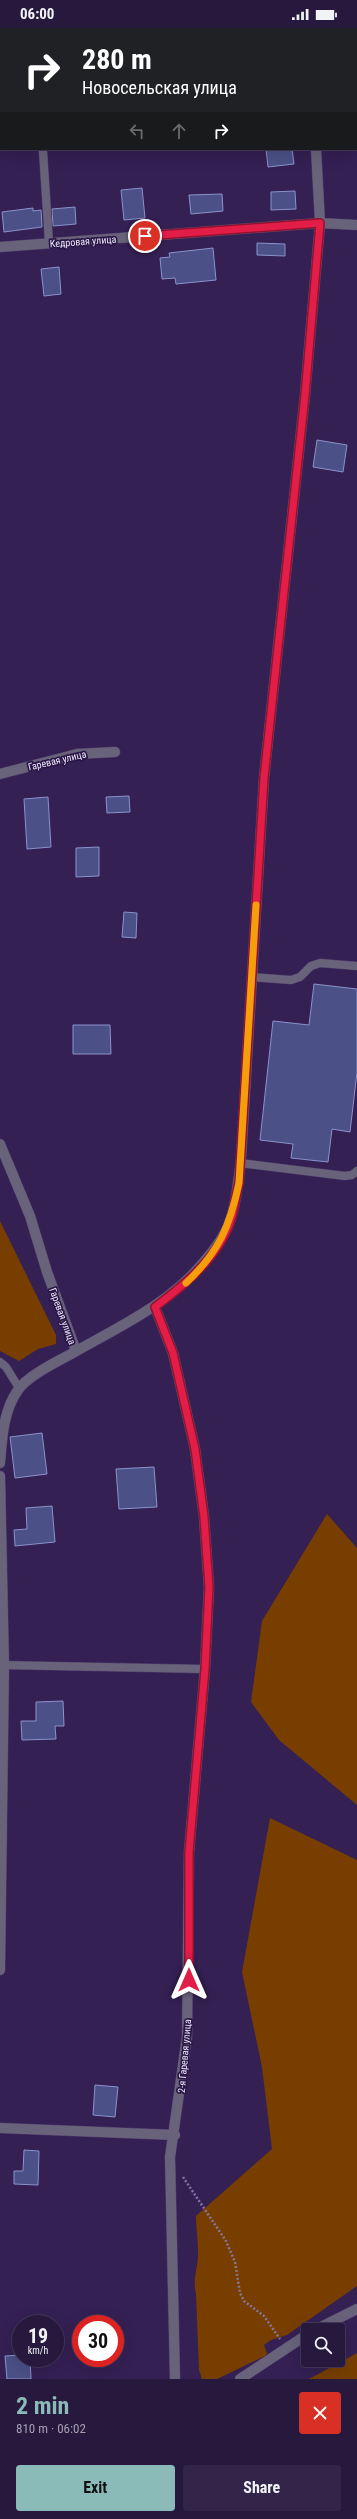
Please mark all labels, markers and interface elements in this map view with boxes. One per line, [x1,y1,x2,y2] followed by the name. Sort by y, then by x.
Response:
[20,5,54,23] text: 06:00
[82,43,152,76] text: 280 m
[16,44,68,96] icon: right
[82,77,237,98] text: Новосельская улица
[126,120,148,142] icon: left
[168,120,190,142] icon: ahead
[210,120,232,142] icon: right
[128,219,162,253] pin
[134,225,156,247] icon: arrive
[49,234,117,249] street label: Кедровая улица
[27,748,87,773] street label: Гаревая улица
[47,1286,78,1346] street label: Гаревая улица
[168,1959,210,2001] position arrow
[176,2019,193,2093] street label: 2-я Гаревая улица
[72,2315,124,2367] speed limit sign: 30
[301,2323,345,2367] map controls
[301,2323,345,2367] button: search
[28,2324,48,2348] text: 19
[28,2345,48,2356] text: km/h
[16,2392,69,2420] text: 2 min
[299,2392,341,2434] button: close
[16,2421,86,2436] text: 810 m · 06:02
[16,2465,175,2511] button: Exit
[183,2465,341,2511] button: Share

